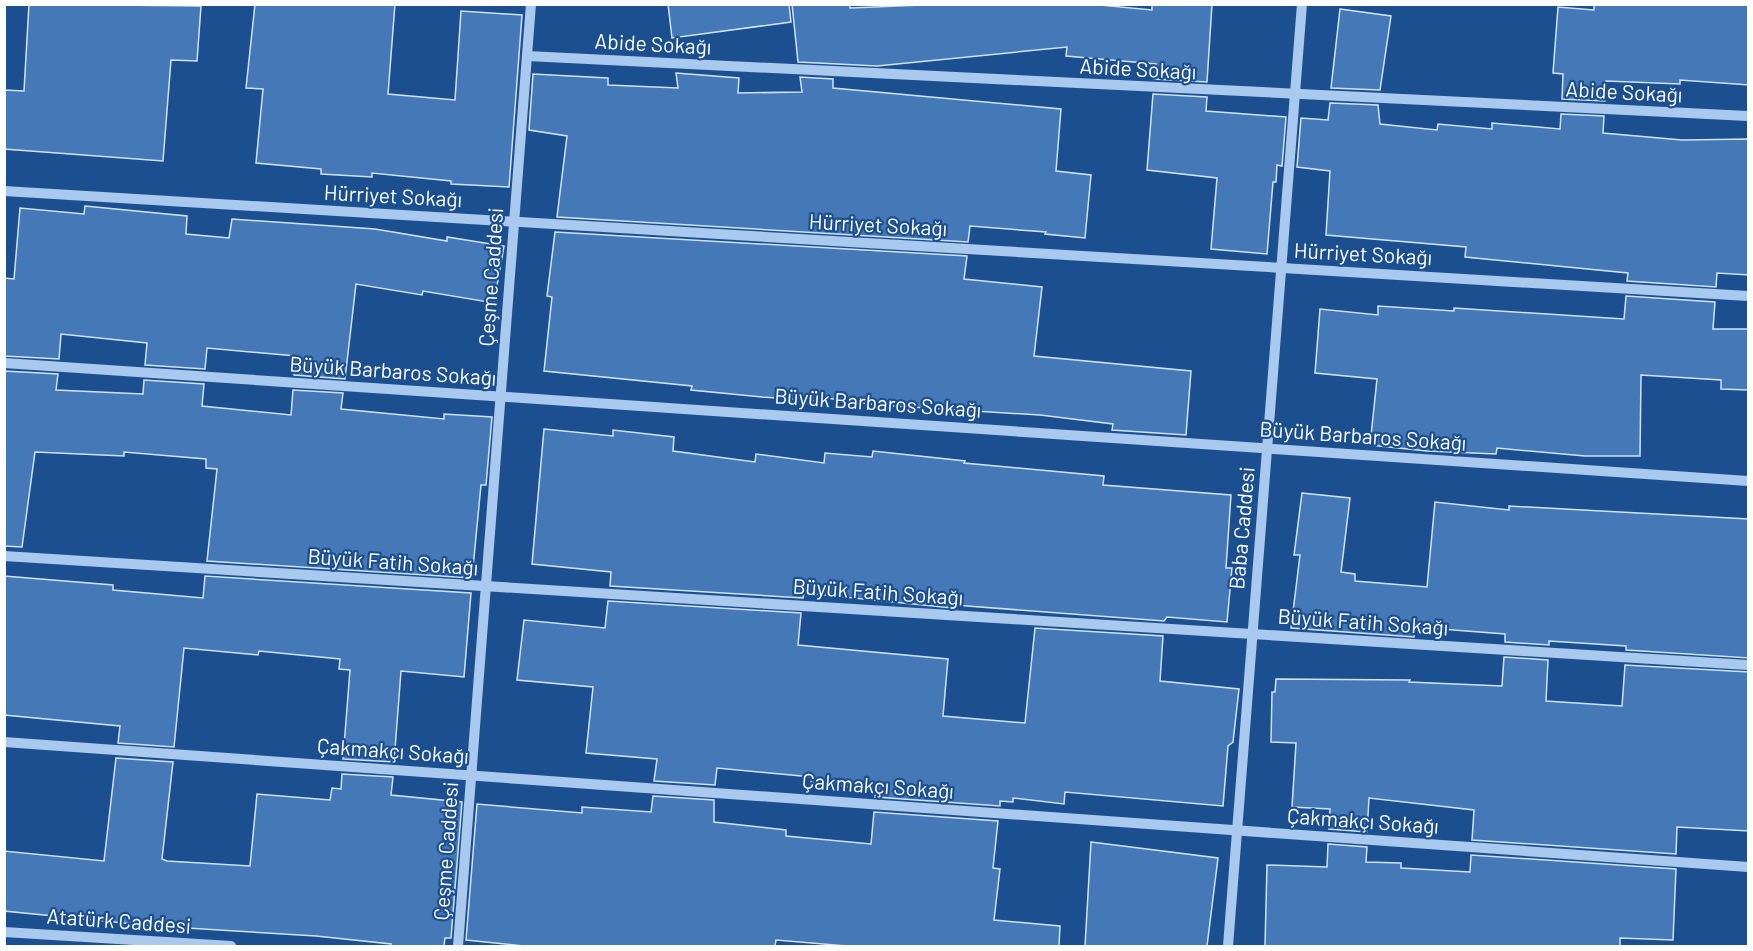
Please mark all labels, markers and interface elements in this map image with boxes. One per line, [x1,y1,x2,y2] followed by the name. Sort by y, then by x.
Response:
[594,27,712,59] street label: Abide Sokağı
[1079,52,1197,84] street label: Abide Sokağı
[1565,75,1683,107] street label: Abide Sokağı
[323,179,463,211] street label: Hürriyet Sokağı
[473,207,507,347] street label: Çeşme Caddesi
[808,208,948,240] street label: Hürriyet Sokağı
[1293,237,1433,269] street label: Hürriyet Sokağı
[289,350,497,390] street label: Büyük Barbaros Sokağı
[774,382,982,422] street label: Büyük Barbaros Sokağı
[1259,415,1467,455] street label: Büyük Barbaros Sokağı
[1223,466,1259,590] street label: Baba Caddesi
[307,543,479,579] street label: Büyük Fatih Sokağı
[792,573,964,609] street label: Büyük Fatih Sokağı
[1277,603,1449,639] street label: Büyük Fatih Sokağı
[316,732,470,768] street label: Çakmakçı Sokağı
[801,767,955,803] street label: Çakmakçı Sokağı
[428,781,462,921] street label: Çeşme Caddesi
[1286,802,1440,838] street label: Çakmakçı Sokağı
[46,902,192,938] street label: Atatürk Caddesi

